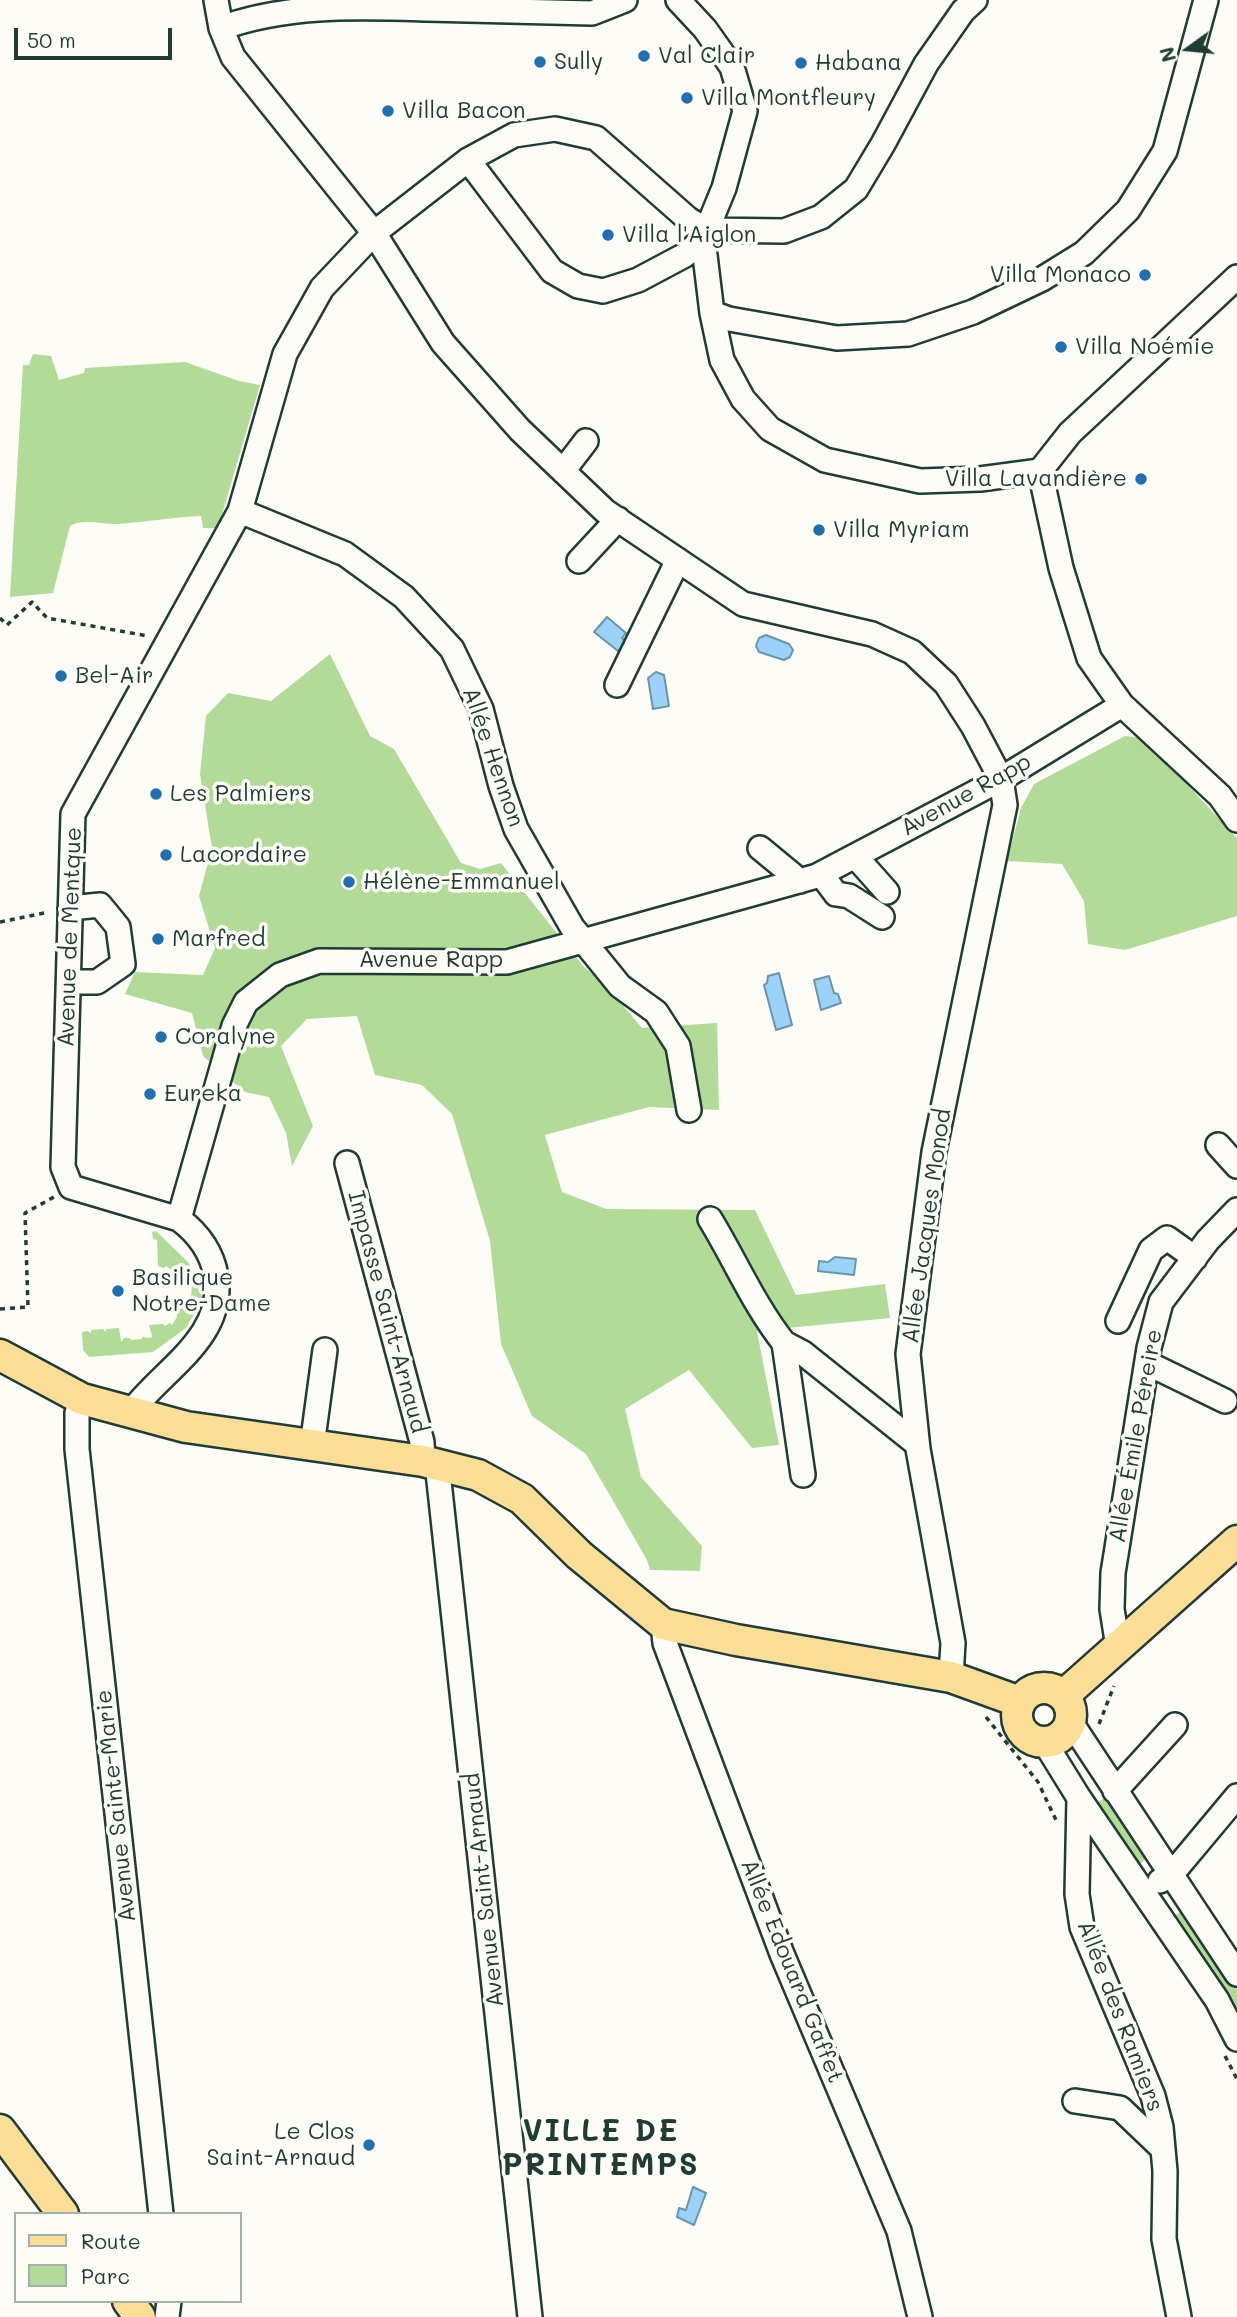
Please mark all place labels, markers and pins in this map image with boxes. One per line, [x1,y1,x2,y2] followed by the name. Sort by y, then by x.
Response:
[658,42,755,70] place label: Val Clair
[554,48,603,76] place label: Sully
[636,48,652,64] marker: Val Clair
[815,49,902,77] place label: Habana
[532,54,548,70] marker: Sully
[793,55,809,71] marker: Habana
[701,84,876,112] place label: Villa Montfleury
[679,90,695,106] marker: Villa Montfleury
[402,97,526,125] place label: Villa Bacon
[380,103,396,119] marker: Villa Bacon
[622,221,756,249] place label: Villa l'Aiglon
[600,227,616,243] marker: Villa l'Aiglon
[990,261,1131,289] place label: Villa Monaco
[1137,267,1153,283] marker: Villa Monaco
[1075,333,1215,361] place label: Villa Noémie
[1053,339,1069,355] marker: Villa Noémie
[945,465,1127,493] place label: Villa Lavandière
[1133,471,1149,487] marker: Villa Lavandière
[833,516,970,544] place label: Villa Myriam
[811,522,827,538] marker: Villa Myriam
[75,662,153,690] place label: Bel-Air
[53,668,69,684] marker: Bel-Air
[170,780,311,808] place label: Les Palmiers
[148,786,164,802] marker: Les Palmiers
[180,841,307,869] place label: Lacordaire
[158,847,174,863] marker: Lacordaire
[363,868,560,896] place label: Hélène-Emmanuel
[341,874,357,890] marker: Hélène-Emmanuel
[172,925,266,953] place label: Marfred
[150,931,166,947] marker: Marfred
[175,1023,276,1051] place label: Coralyne
[153,1029,169,1045] marker: Coralyne
[164,1080,242,1108] place label: Eureka
[142,1086,158,1102] marker: Eureka
[132,1264,271,1318] place label: Basilique Notre-Dame
[110,1283,126,1299] marker: Basilique Notre-Dame
[206,2118,355,2172] place label: Le Clos Saint-Arnaud
[361,2137,377,2153] marker: Le Clos Saint-Arnaud

